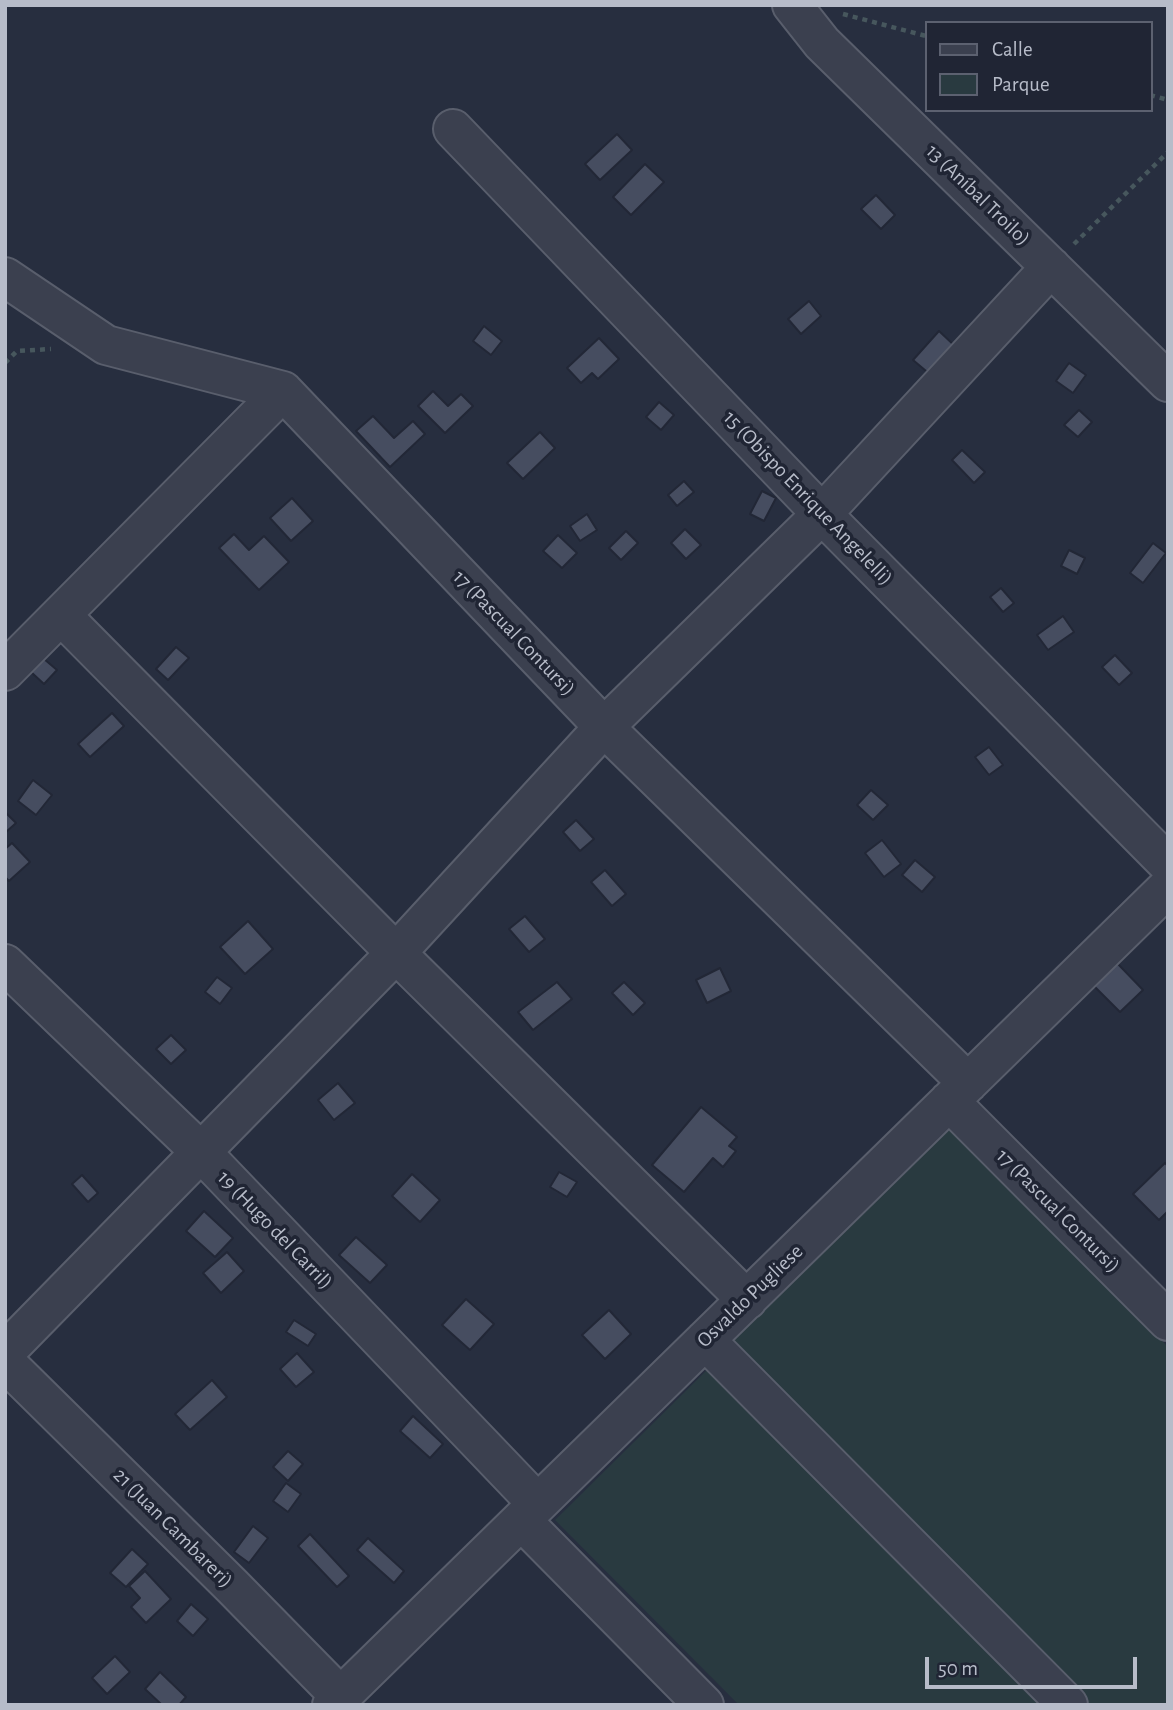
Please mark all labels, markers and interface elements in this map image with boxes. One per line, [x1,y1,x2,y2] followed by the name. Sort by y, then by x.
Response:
[925,21,1152,112] legend
[992,39,1033,60] text: Calle
[992,74,1050,95] text: Parque
[921,139,1035,251] street label: 13 (Aníbal Troilo)
[718,405,898,591] street label: 15 (Obispo Enrique Angelelli)
[448,565,580,701] street label: 17 (Pascual Contursi)
[991,1144,1125,1278] street label: 17 (Pascual Contursi)
[212,1165,338,1295] street label: 19 (Hugo del Carril)
[692,1239,808,1353] street label: Osvaldo Pugliese
[108,1463,238,1593] street label: 21 (Juan Cambareri)
[928,1644,1140,1688] scale bar
[938,1658,978,1679] text: 50 m

